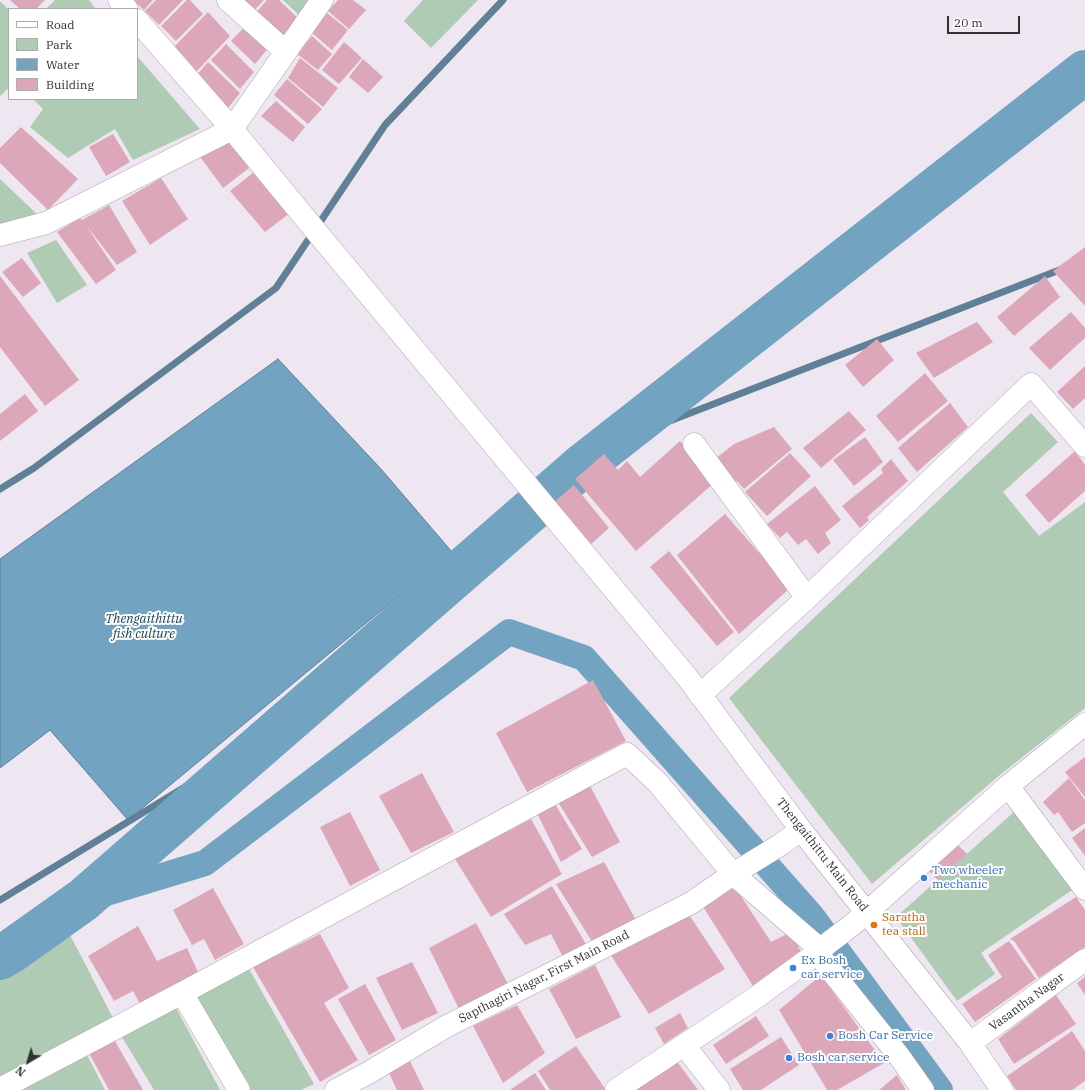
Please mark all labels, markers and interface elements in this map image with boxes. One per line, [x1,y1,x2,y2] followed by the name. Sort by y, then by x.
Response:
[8,8,138,100] legend
[949,8,1022,34] scale bar
[954,15,983,30] text: 20 m
[46,17,75,32] text: Road
[46,37,72,52] text: Park
[46,57,79,72] text: Water
[46,77,94,92] text: Building
[105,611,183,642] water label: Thengaithittu fish culture
[773,795,871,915] street label: Thengaithittu Main Road
[932,864,1004,892] place label: Two wheeler mechanic
[919,873,929,883] marker: Two wheeler mechanic
[882,911,926,939] place label: Saratha tea stall
[869,920,879,930] marker: Saratha tea stall
[456,928,632,1026] street label: Sapthagiri Nagar, First Main Road
[801,954,862,982] place label: Ex Bosh car service
[788,963,798,973] marker: Ex Bosh car service
[987,970,1067,1034] street label: Vasantha Nagar
[838,1029,933,1043] place label: Bosh Car Service
[825,1031,835,1041] marker: Bosh Car Service
[8,1042,48,1082] north arrow
[797,1051,889,1065] place label: Bosh car service
[784,1053,794,1063] marker: Bosh car service
[13,1063,28,1080] text: N

